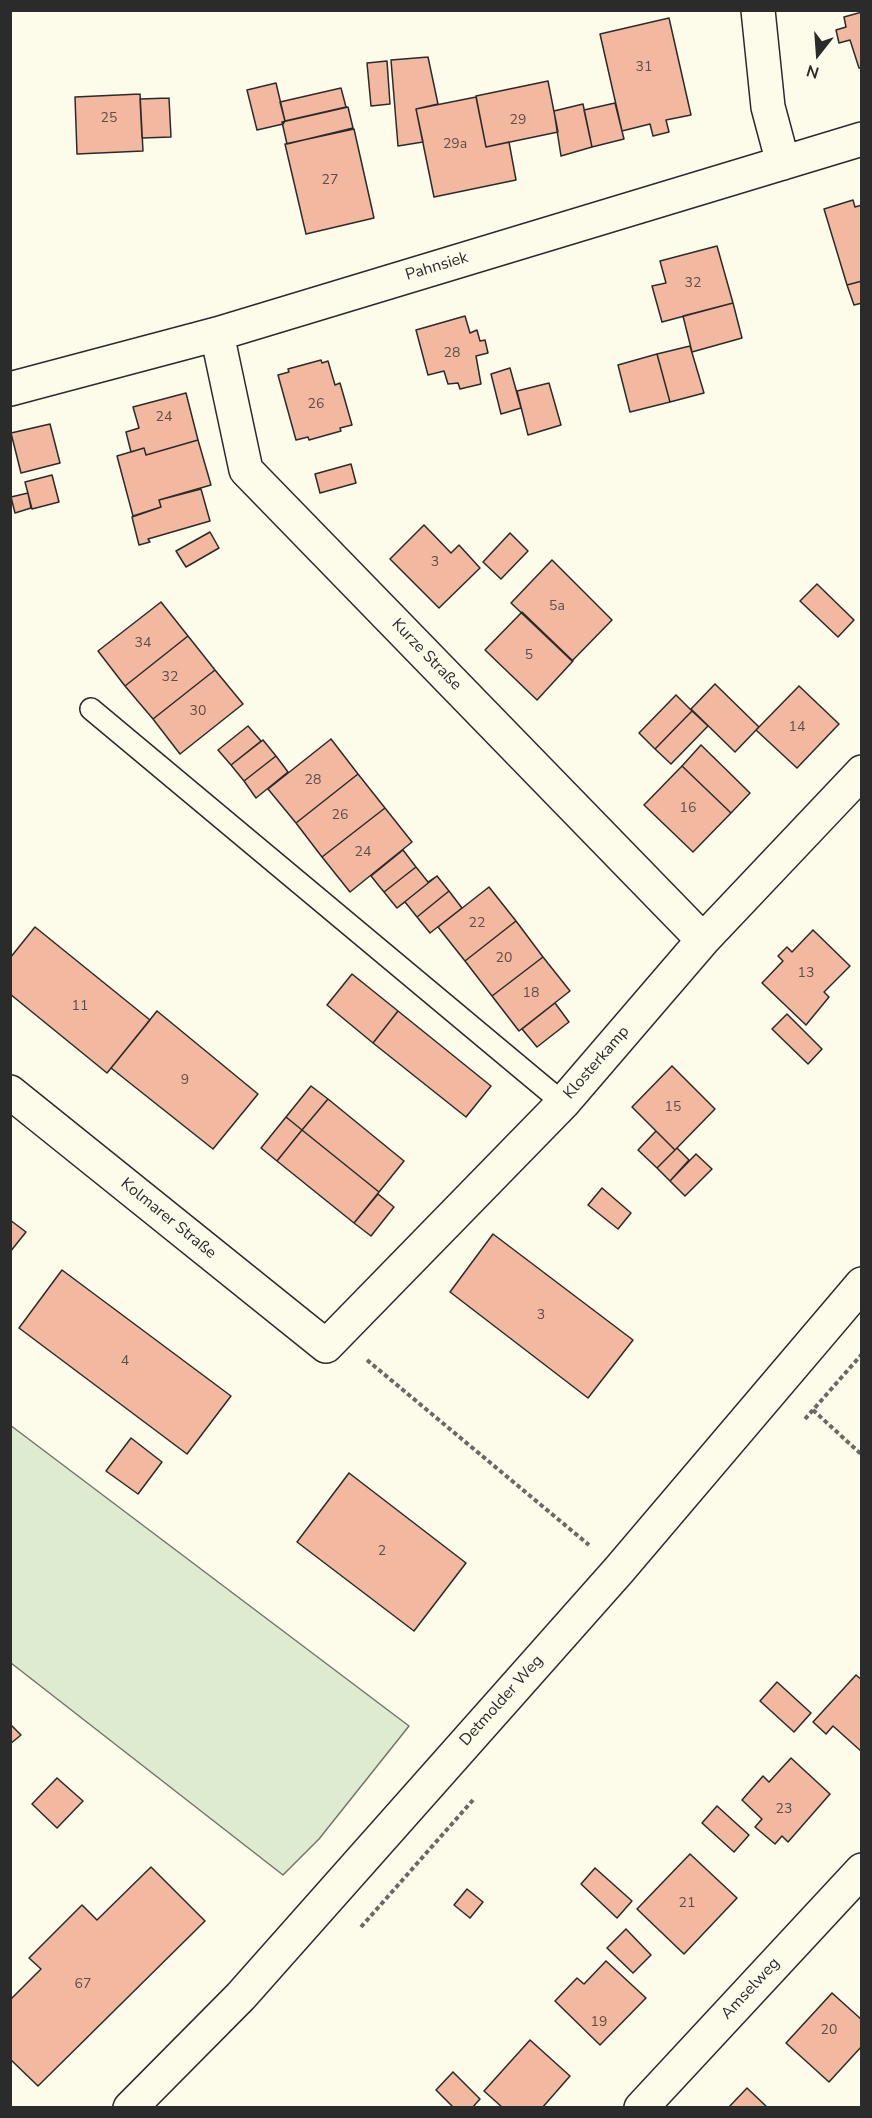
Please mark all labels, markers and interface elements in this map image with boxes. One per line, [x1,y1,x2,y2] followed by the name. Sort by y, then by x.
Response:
[788,24,848,84] north arrow
[804,59,822,83] text: N
[636,60,652,76] house number: 31
[101,111,117,127] house number: 25
[510,113,526,129] house number: 29
[443,137,467,153] house number: 29a
[322,173,338,189] house number: 27
[403,248,471,286] street label: Pahnsiek
[685,276,701,292] house number: 32
[444,346,460,362] house number: 28
[308,397,324,413] house number: 26
[156,410,172,426] house number: 24
[431,555,439,571] house number: 3
[549,599,565,615] house number: 5a
[387,615,465,695] street label: Kurze Straße
[135,636,151,652] house number: 34
[525,648,533,664] house number: 5
[162,670,178,686] house number: 32
[190,704,206,720] house number: 30
[789,720,805,736] house number: 14
[305,773,321,789] house number: 28
[680,801,696,817] house number: 16
[332,808,348,824] house number: 26
[355,845,371,861] house number: 24
[469,916,485,932] house number: 22
[496,951,512,967] house number: 20
[798,966,814,982] house number: 13
[523,986,539,1002] house number: 18
[72,999,88,1015] house number: 11
[560,1023,634,1103] street label: Klosterkamp
[181,1073,189,1089] house number: 9
[665,1100,681,1116] house number: 15
[116,1175,220,1263] street label: Kolmarer Straße
[537,1308,545,1324] house number: 3
[121,1354,129,1370] house number: 4
[378,1544,386,1560] house number: 2
[456,1652,548,1750] street label: Detmolder Weg
[776,1802,792,1818] house number: 23
[679,1896,695,1912] house number: 21
[718,1954,784,2024] street label: Amselweg
[75,1977,91,1993] house number: 67
[591,2015,607,2031] house number: 19
[821,2023,837,2039] house number: 20

